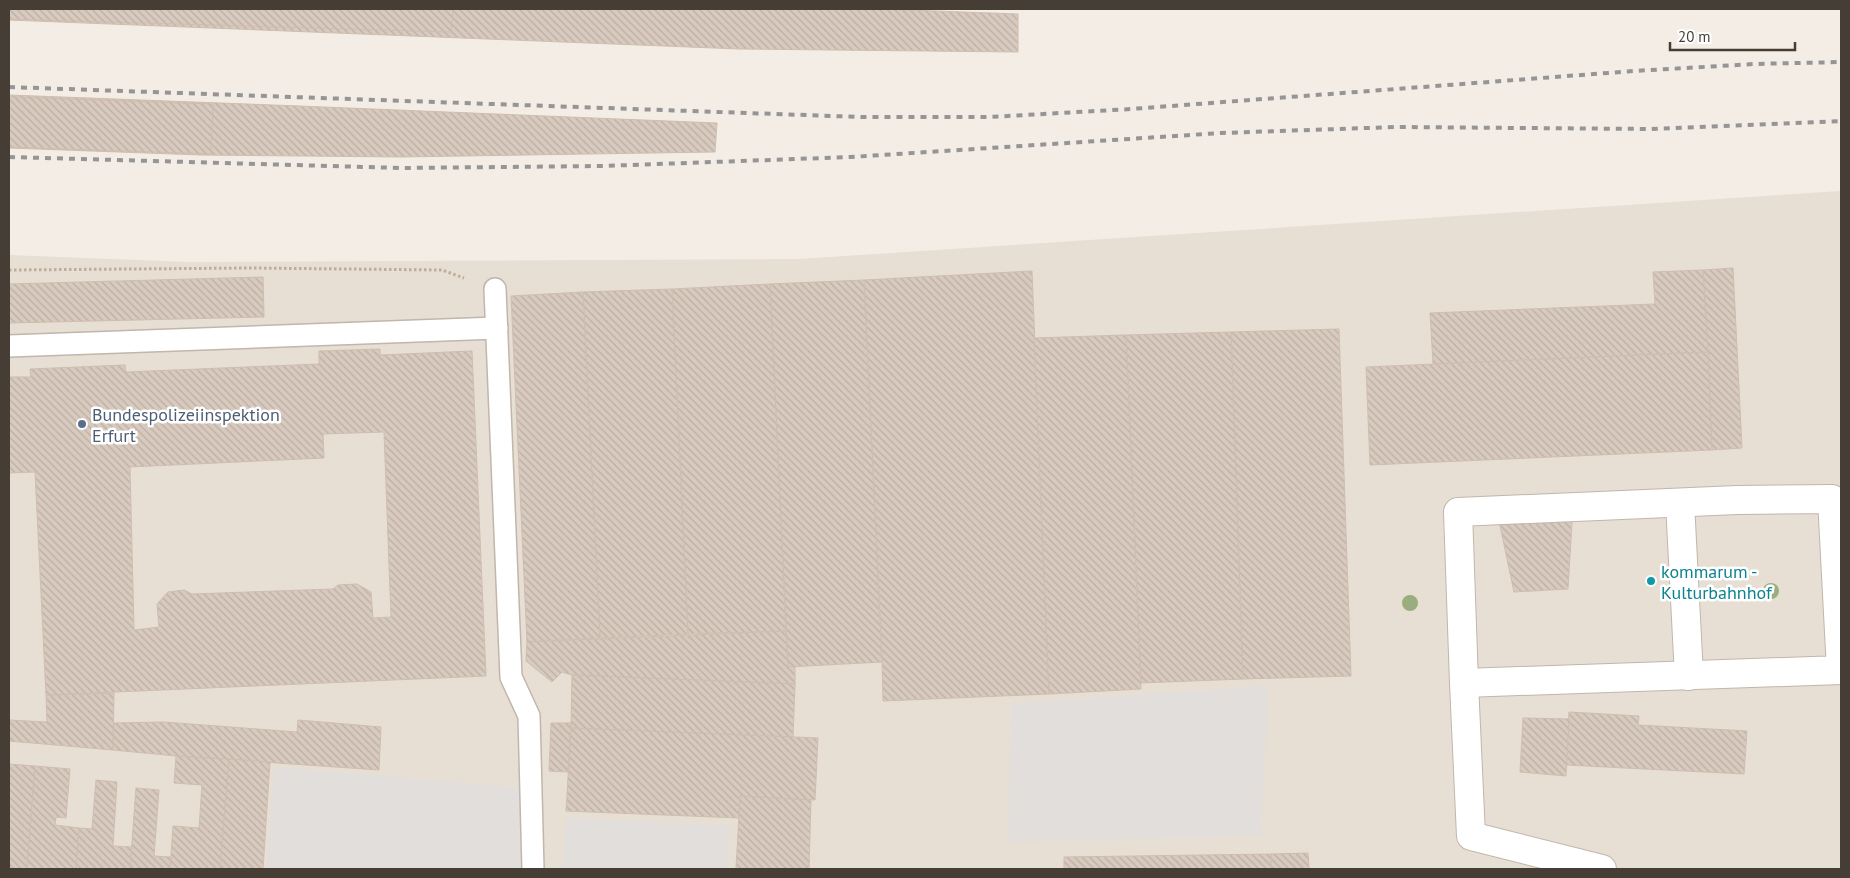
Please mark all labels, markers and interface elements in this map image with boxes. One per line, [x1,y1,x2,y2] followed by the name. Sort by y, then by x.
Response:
[1670,20,1795,52] scale bar
[1678,27,1711,46] text: 20 m
[92,403,280,447] place label: Bundespolizeiinspektion Erfurt
[76,418,88,430] marker: Bundespolizeiinspektion Erfurt
[1661,560,1773,604] place label: kommarum - Kulturbahnhof
[1645,575,1657,587] marker: kommarum - Kulturbahnhof

